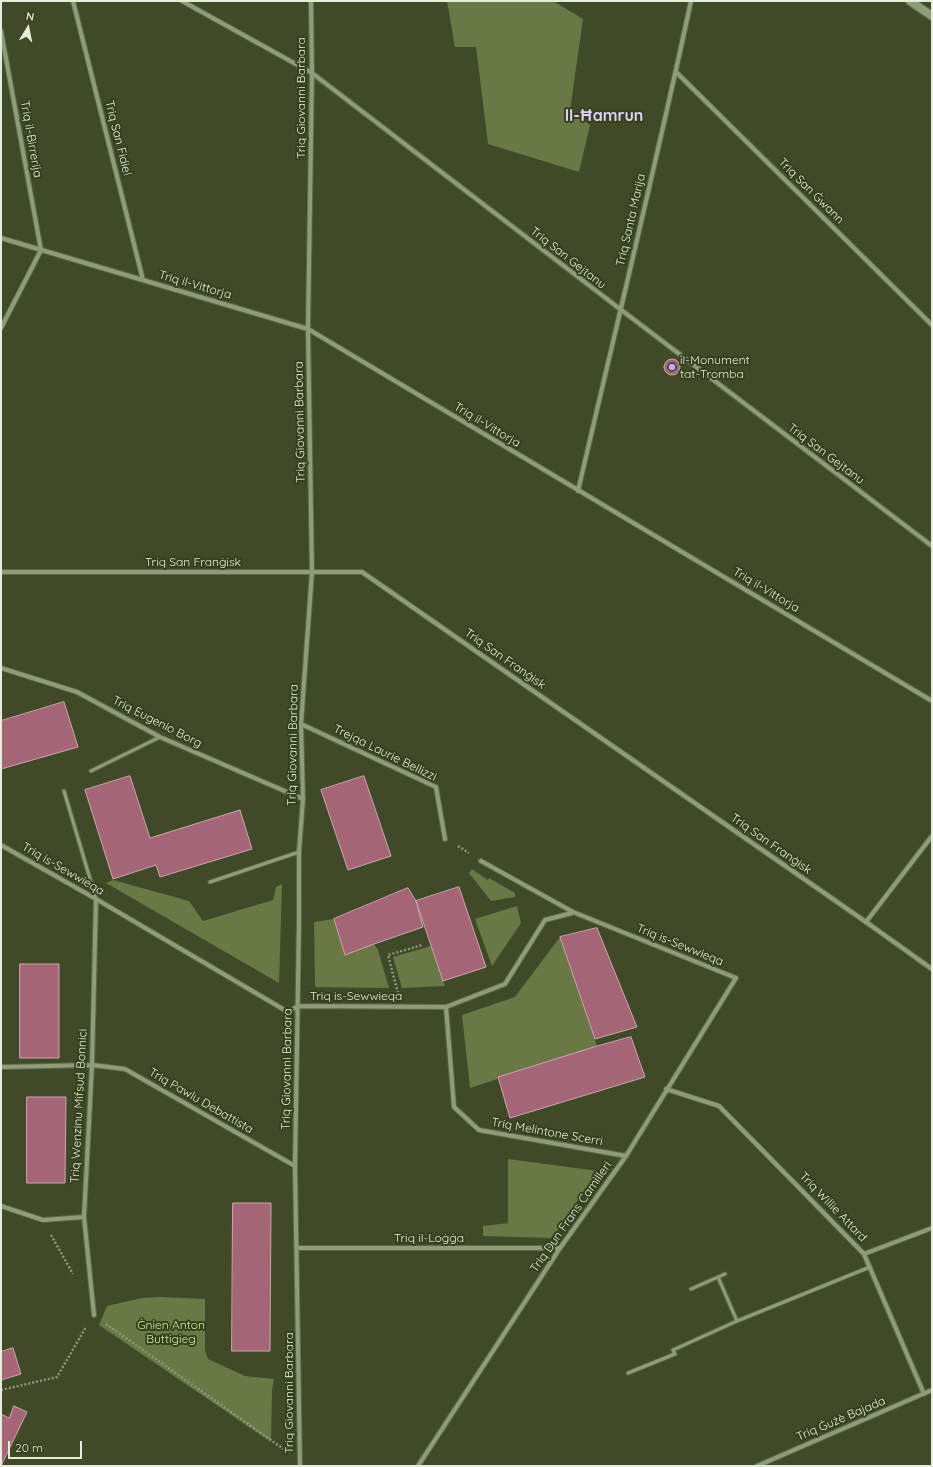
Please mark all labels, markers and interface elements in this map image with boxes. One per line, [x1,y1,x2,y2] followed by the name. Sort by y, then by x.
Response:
[8,8,48,48] north arrow
[25,9,35,24] text: N
[294,37,308,159] street label: Triq Giovanni Barbara
[17,99,45,179] street label: Triq il-Birrerija
[102,99,134,177] street label: Triq San Fidiel
[565,106,643,126] district label: Il-Ħamrun
[775,155,847,227] street label: Triq San Ġwann
[613,172,649,268] street label: Triq Santa Marija
[527,224,609,292] street label: Triq San Gejtanu
[157,268,233,302] street label: Triq il-Vittorja
[680,353,750,381] place label: il-Monument tat-Tromba
[292,361,308,483] street label: Triq Giovanni Barbara
[667,362,677,372] marker: il-Monument tat-Tromba
[451,399,523,451] street label: Triq il-Vittorja
[785,421,867,487] street label: Triq San Gejtanu
[145,555,241,569] street label: Triq San Franġisk
[730,564,802,616] street label: Triq il-Vittorja
[462,626,548,692] street label: Triq San Franġisk
[285,684,301,806] street label: Triq Giovanni Barbara
[110,693,204,751] street label: Triq Eugenio Borg
[331,722,439,784] street label: Trejqa Laurie Bellizzi
[728,811,814,877] street label: Triq San Franġisk
[19,840,107,898] street label: Triq is-Sewwieqa
[634,921,726,969] street label: Triq is-Sewwieqa
[310,989,402,1003] street label: Triq is-Sewwieqa
[279,1008,295,1130] street label: Triq Giovanni Barbara
[68,1028,90,1184] street label: Triq Wenzinu Mifsud Bonnici
[146,1065,256,1137] street label: Triq Pawlu Debattista
[490,1115,604,1149] street label: Triq Melintone Scerri
[527,1159,615,1275] street label: Triq Dun Frans Camilleri
[796,1169,870,1245] street label: Triq Willie Attard
[394,1231,464,1245] street label: Triq il-Loġġa
[137,1318,205,1346] park label: Ġnien Anton Buttigieg
[282,1332,296,1454] street label: Triq Giovanni Barbara
[794,1394,888,1444] street label: Triq Ġużè Bajada
[10,1433,84,1459] scale bar
[15,1440,43,1455] text: 20 m

